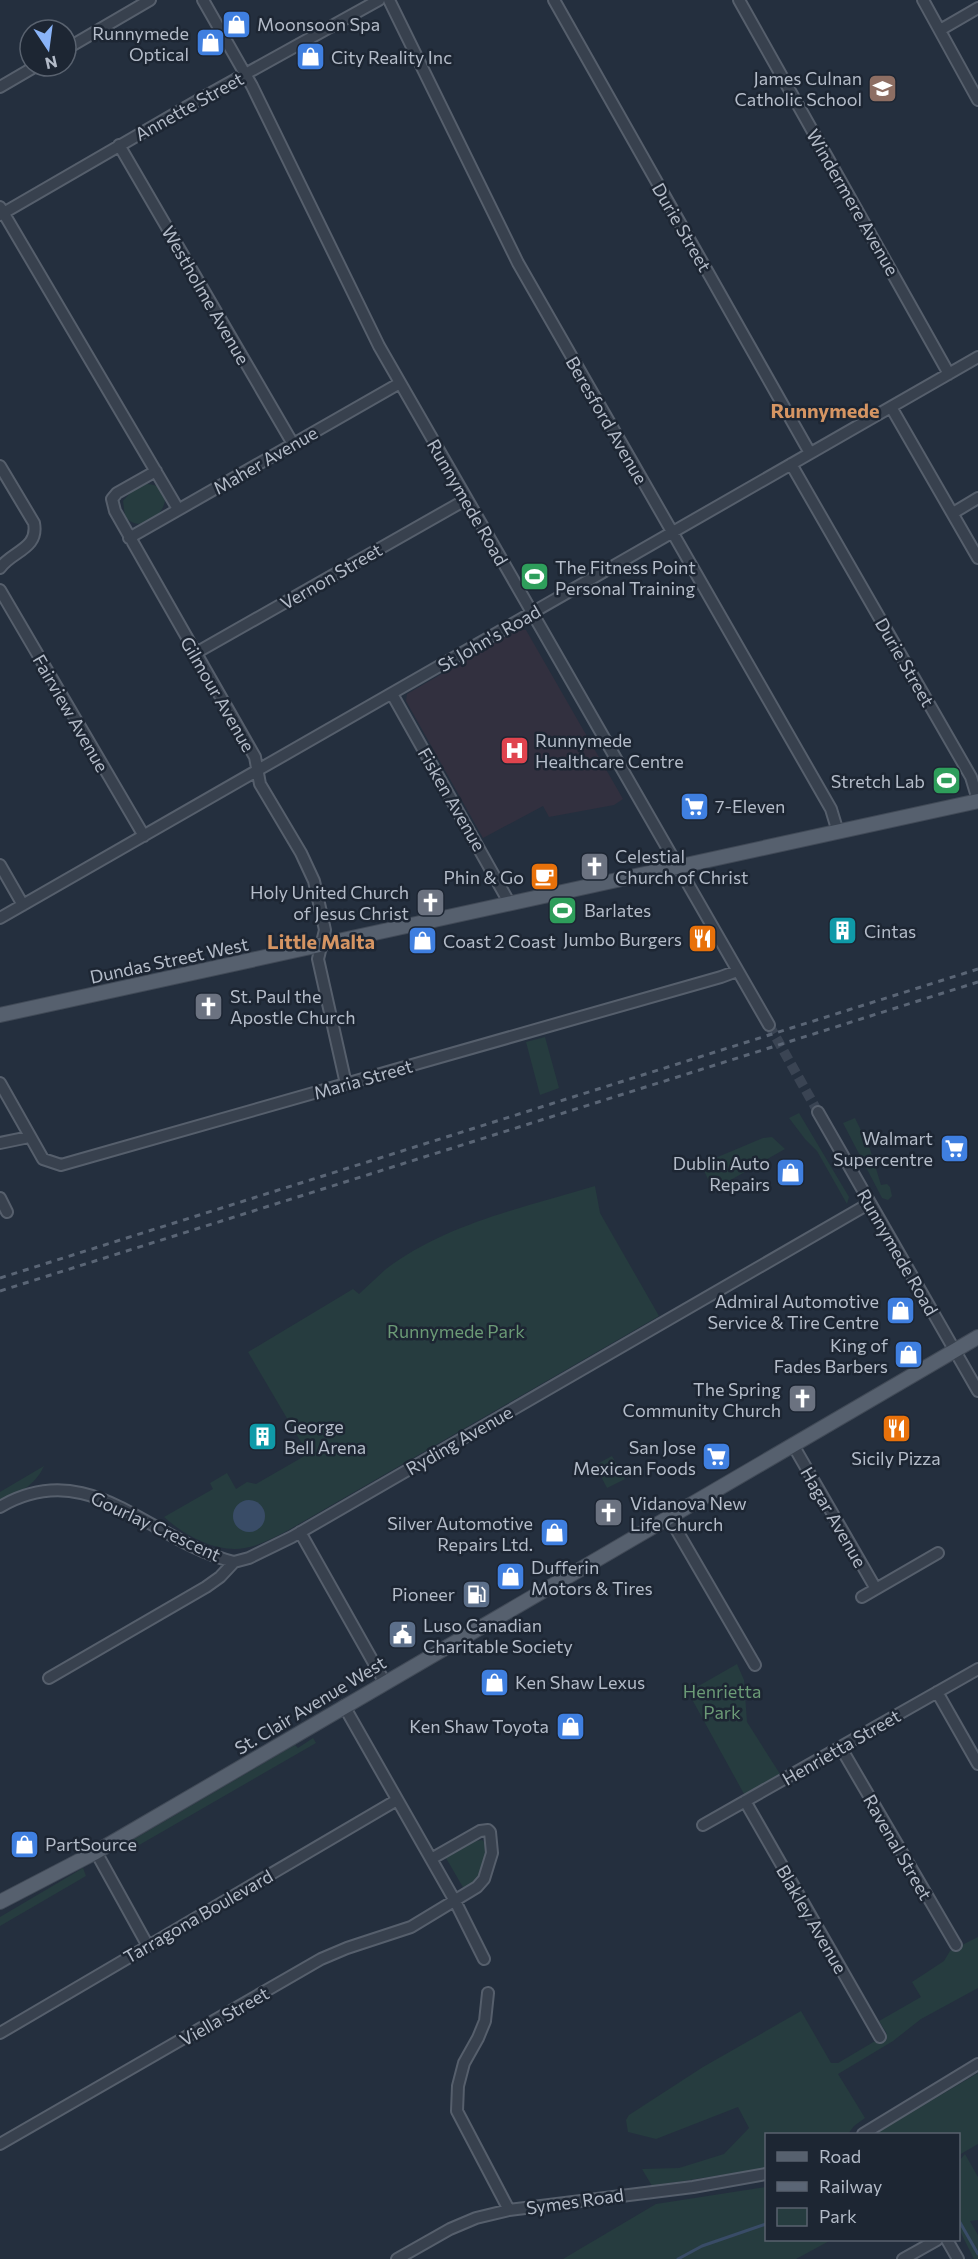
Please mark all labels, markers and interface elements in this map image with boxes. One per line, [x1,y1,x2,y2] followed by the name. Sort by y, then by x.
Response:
[220,8,252,40] shop icon: Moonsoon Spa
[257,13,380,35] place label: Moonsoon Spa
[18,18,78,78] north arrow
[92,22,189,65] place label: Runnymede Optical
[194,27,226,59] shop icon: Runnymede Optical
[294,41,326,73] shop icon: City Reality Inc
[331,46,452,68] place label: City Reality Inc
[44,52,59,74] text: N
[131,67,247,145] street label: Annette Street
[734,67,862,110] place label: James Culnan Catholic School
[867,72,899,104] school or university icon: James Culnan Catholic School
[802,125,904,279] street label: Windermere Avenue
[648,179,716,275] street label: Durie Street
[157,222,255,368] street label: Westholme Avenue
[562,352,652,488] street label: Beresford Avenue
[770,398,880,422] district label: Runnymede
[209,421,321,499] street label: Maher Avenue
[423,435,513,569] street label: Runnymede Road
[276,538,386,614] street label: Vernon Street
[555,556,696,599] place label: The Fitness Point Personal Training
[518,561,550,593] sports icon: The Fitness Point Personal Training
[434,600,544,676] street label: St John's Road
[871,614,939,710] street label: Durie Street
[176,632,260,756] street label: Gilmour Avenue
[28,650,114,776] street label: Fairview Avenue
[535,729,684,772] place label: Runnymede Healthcare Centre
[498,734,530,766] hospital icon: Runnymede Healthcare Centre
[414,743,490,855] street label: Fisken Avenue
[930,765,962,797] sports icon: Stretch Lab
[831,770,925,792] place label: Stretch Lab
[678,790,710,822] supermarket icon: 7-Eleven
[715,795,785,817] place label: 7-Eleven
[615,845,748,888] place label: Celestial Church of Christ
[578,850,610,882] church icon: Celestial Church of Christ
[529,861,561,893] cafe icon: Phin & Go
[443,866,524,888] place label: Phin & Go
[250,881,409,924] place label: Holy United Church of Jesus Christ
[414,886,446,918] church icon: Holy United Church of Jesus Christ
[547,894,579,926] sports icon: Barlates
[584,899,651,921] place label: Barlates
[827,915,859,947] building icon: Cintas
[864,920,916,942] place label: Cintas
[687,923,719,955] restaurant icon: Jumbo Burgers
[406,925,438,957] shop icon: Coast 2 Coast
[563,928,682,950] place label: Jumbo Burgers
[267,929,375,953] district label: Little Malta
[443,930,556,952] place label: Coast 2 Coast
[88,932,250,988] street label: Dundas Street West
[230,985,355,1028] place label: St. Paul the Apostle Church
[193,990,225,1022] church icon: St. Paul the Apostle Church
[311,1054,415,1104] street label: Maria Street
[833,1127,933,1170] place label: Walmart Supercentre
[938,1132,970,1164] supermarket icon: Walmart Supercentre
[673,1152,770,1195] place label: Dublin Auto Repairs
[775,1157,807,1189] shop icon: Dublin Auto Repairs
[853,1185,943,1319] street label: Runnymede Road
[708,1290,879,1333] place label: Admiral Automotive Service & Tire Centre
[884,1295,916,1327] shop icon: Admiral Automotive Service & Tire Centre
[387,1320,525,1342] park label: Runnymede Park
[774,1334,889,1377] place label: King of Fades Barbers
[893,1339,925,1371] shop icon: King of Fades Barbers
[623,1378,781,1421] place label: The Spring Community Church
[786,1383,818,1415] church icon: The Spring Community Church
[402,1401,516,1479] street label: Ryding Avenue
[880,1413,912,1445] restaurant icon: Sicily Pizza
[284,1415,366,1458] place label: George Bell Arena
[247,1420,279,1452] building icon: George Bell Arena
[573,1436,696,1479] place label: San Jose Mexican Foods
[701,1441,733,1473] supermarket icon: San Jose Mexican Foods
[851,1447,941,1469] place label: Sicily Pizza
[796,1463,872,1571] street label: Hagar Avenue
[88,1486,224,1566] street label: Gourlay Crescent
[630,1492,747,1535] place label: Vidanova New Life Church
[593,1497,625,1529] church icon: Vidanova New Life Church
[387,1512,533,1555] place label: Silver Automotive Repairs Ltd.
[538,1517,570,1549] shop icon: Silver Automotive Repairs Ltd.
[531,1556,653,1599] place label: Dufferin Motors & Tires
[494,1561,526,1593] shop icon: Dufferin Motors & Tires
[460,1578,492,1610] fuel station icon: Pioneer
[392,1583,455,1605] place label: Pioneer
[423,1614,573,1657] place label: Luso Canadian Charitable Society
[386,1619,418,1651] public building icon: Luso Canadian Charitable Society
[230,1651,390,1759] street label: St. Clair Avenue West
[478,1666,510,1698] shop icon: Ken Shaw Lexus
[515,1671,645,1693] place label: Ken Shaw Lexus
[683,1680,761,1723] park label: Henrietta Park
[778,1704,904,1790] street label: Henrietta Street
[554,1710,586,1742] shop icon: Ken Shaw Toyota
[409,1715,549,1737] place label: Ken Shaw Toyota
[859,1790,937,1904] street label: Ravenal Street
[8,1828,40,1860] shop icon: PartSource
[45,1833,137,1855] place label: PartSource
[772,1861,852,1977] street label: Blakley Avenue
[120,1864,276,1968] street label: Tarragona Boulevard
[175,1982,273,2050] street label: Viella Street
[765,2133,960,2241] legend
[819,2145,861,2167] text: Road
[819,2175,882,2197] text: Railway
[525,2183,625,2219] street label: Symes Road
[819,2205,857,2227] text: Park

